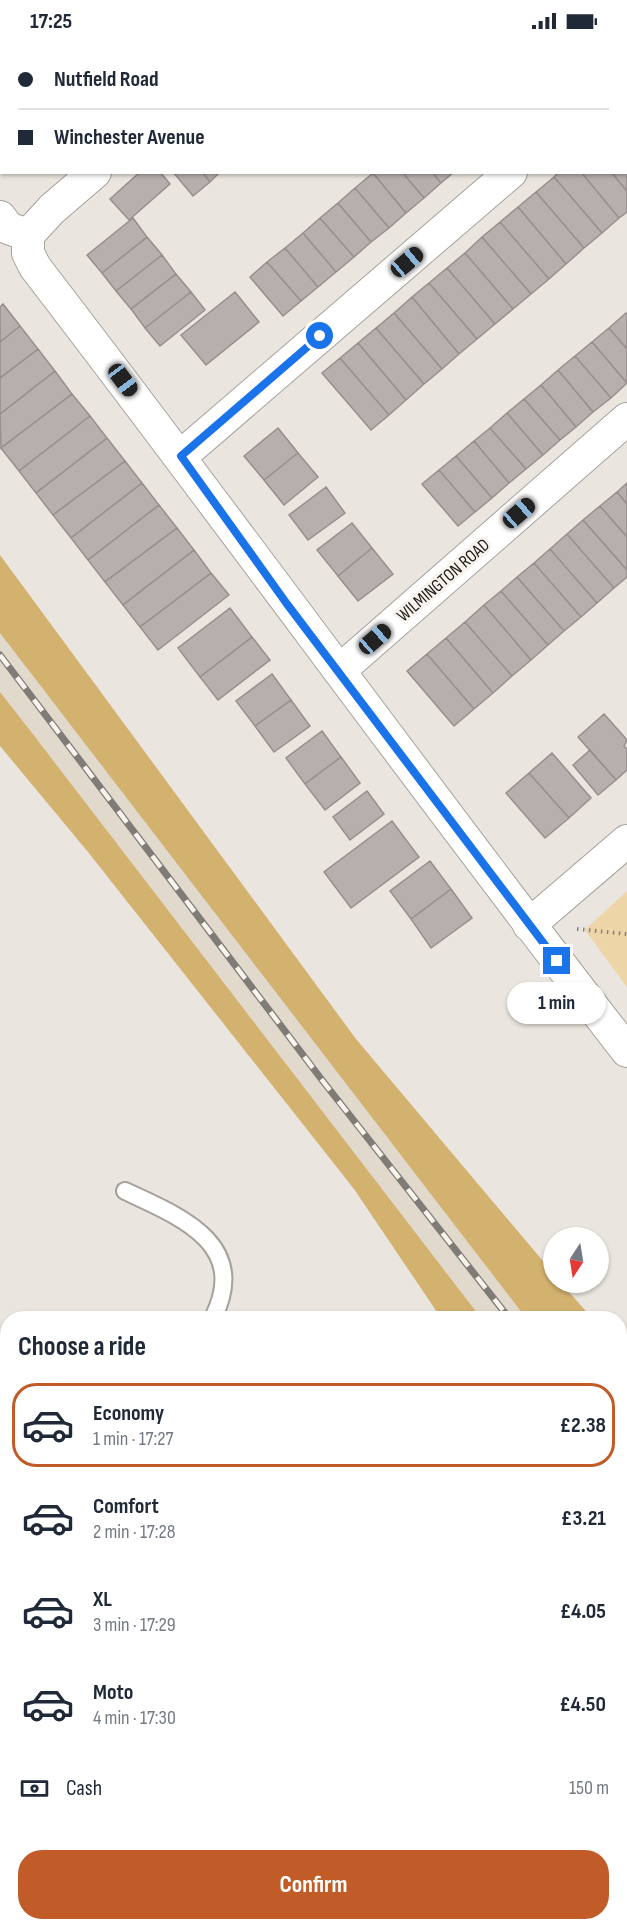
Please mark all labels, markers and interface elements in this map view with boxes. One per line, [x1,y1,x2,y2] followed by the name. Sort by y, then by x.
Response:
[30,8,72,35] text: 17:25
[54,66,159,93] text: Nutfield Road
[54,124,205,151] text: Winchester Avenue
[387,244,427,280] car
[306,322,333,349] route start
[105,360,141,400] car
[500,494,538,532] car
[393,534,494,626] street label: WILMINGTON ROAD
[356,620,394,658] car
[543,947,570,974] route end
[508,982,606,1024] callout: 1 min
[538,991,575,1015] text: 1 min
[543,1227,609,1293] north arrow
[543,1227,609,1293] map controls
[18,1331,146,1363] text: Choose a ride
[21,1398,75,1452] icon: car
[93,1400,164,1427] text: Economy
[560,1412,606,1439] text: £2.38
[93,1427,174,1451] text: 1 min · 17:27
[21,1491,75,1545] icon: car
[93,1493,159,1520] text: Comfort
[561,1505,606,1532] text: £3.21
[93,1520,175,1544] text: 2 min · 17:28
[21,1584,75,1638] icon: car
[93,1586,112,1613] text: XL
[560,1598,606,1625] text: £4.05
[93,1613,176,1637] text: 3 min · 17:29
[21,1677,75,1731] icon: car
[93,1679,133,1706] text: Moto
[559,1691,606,1718] text: £4.50
[93,1706,176,1730] text: 4 min · 17:30
[18,1772,51,1805] icon: cash
[66,1775,102,1802] text: Cash
[569,1776,609,1800] text: 150 m
[18,1850,609,1919] button: Confirm

